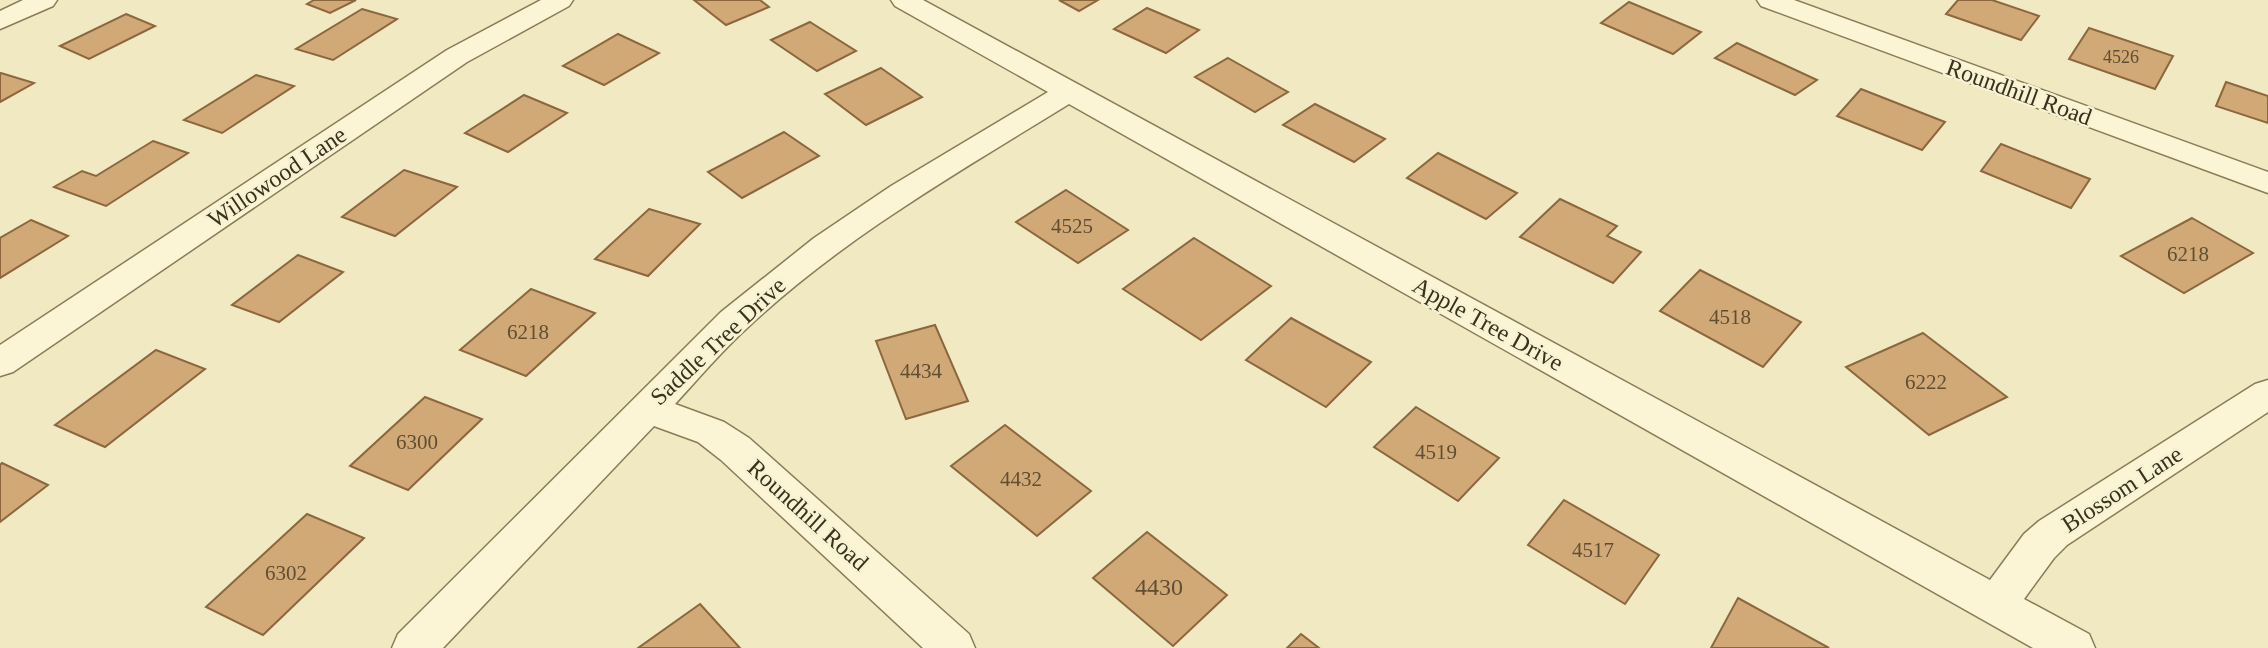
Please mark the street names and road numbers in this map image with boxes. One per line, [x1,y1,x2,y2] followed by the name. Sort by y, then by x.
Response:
[1943,54,2095,130] street label: Roundhill Road
[203,121,351,233] street label: Willowood Lane
[645,272,791,410] street label: Saddle Tree Drive
[1408,272,1568,376] street label: Apple Tree Drive
[2057,441,2187,537] street label: Blossom Lane
[743,454,873,576] street label: Roundhill Road

